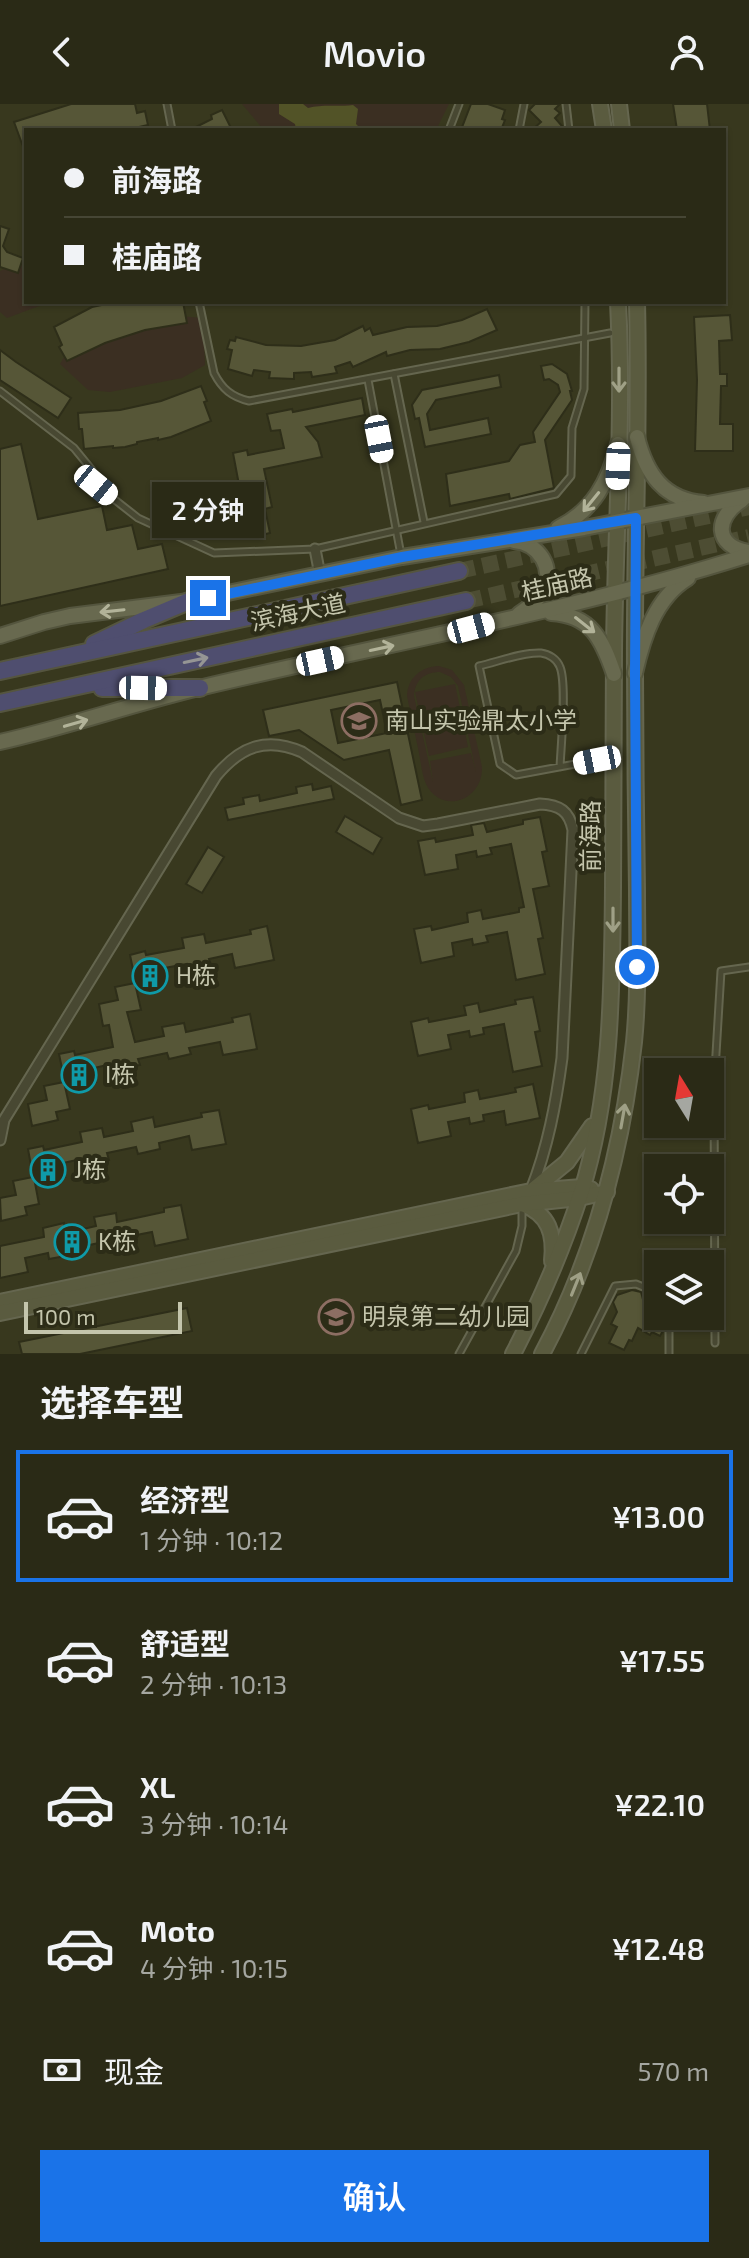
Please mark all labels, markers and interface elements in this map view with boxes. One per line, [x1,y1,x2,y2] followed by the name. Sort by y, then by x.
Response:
[40,30,84,74] icon: back
[665,30,709,74] icon: person
[323,31,426,74] text: Movio
[112,161,202,197] text: 前海路
[112,238,202,274] text: 桂庙路
[611,366,627,393] one-way arrow
[363,413,395,465] car
[605,442,631,490] car
[70,461,122,509] car
[152,482,264,538] callout: 2 分钟
[582,491,600,511] one-way arrow
[172,494,244,525] text: 2 分钟
[518,561,595,606] street label: 桂庙路
[190,580,226,616] route end
[248,587,348,636] street label: 滨海大道
[99,603,126,618] one-way arrow
[445,610,497,646] car
[574,617,595,634] one-way arrow
[369,640,395,655] one-way arrow
[294,644,346,678] car
[182,652,208,667] one-way arrow
[119,676,167,700] car
[340,702,378,740] school or university icon: 南山实验鼎太小学
[385,705,577,734] place label: 南山实验鼎太小学
[62,715,88,730] one-way arrow
[571,744,623,776] car
[575,800,604,872] street label: 前海路
[605,906,621,933] one-way arrow
[619,949,655,985] route start
[131,957,169,995] building icon: H栋
[176,960,216,989] place label: H栋
[60,1056,98,1094] building icon: I栋
[644,1058,724,1138] north arrow
[644,1058,724,1330] map controls
[105,1059,135,1088] place label: I栋
[616,1103,631,1129] one-way arrow
[29,1151,67,1189] building icon: J栋
[74,1154,106,1183] place label: J栋
[644,1154,724,1234] button: locate
[53,1223,91,1261] building icon: K栋
[98,1226,136,1255] place label: K栋
[644,1250,724,1330] button: layers
[569,1272,584,1297] one-way arrow
[24,1298,182,1334] scale bar
[317,1298,355,1336] school or university icon: 明泉第二幼儿园
[362,1301,530,1330] place label: 明泉第二幼儿园
[36,1303,95,1329] text: 100 m
[40,1380,184,1423] text: 选择车型
[44,1480,116,1552] icon: car
[140,1481,230,1517] text: 经济型
[612,1498,705,1534] text: ¥13.00
[140,1524,283,1555] text: 1 分钟 · 10:12
[44,1624,116,1696] icon: car
[140,1625,230,1661] text: 舒适型
[619,1642,705,1678] text: ¥17.55
[140,1668,287,1699] text: 2 分钟 · 10:13
[44,1768,116,1840] icon: car
[140,1768,175,1804] text: XL
[614,1786,705,1822] text: ¥22.10
[140,1808,289,1839] text: 3 分钟 · 10:14
[44,1912,116,1984] icon: car
[140,1912,215,1948] text: Moto
[612,1930,705,1966] text: ¥12.48
[140,1952,288,1983] text: 4 分钟 · 10:15
[40,2048,84,2092] icon: cash
[104,2053,164,2089] text: 现金
[637,2055,709,2086] text: 570 m
[40,2150,709,2242] button: 确认

